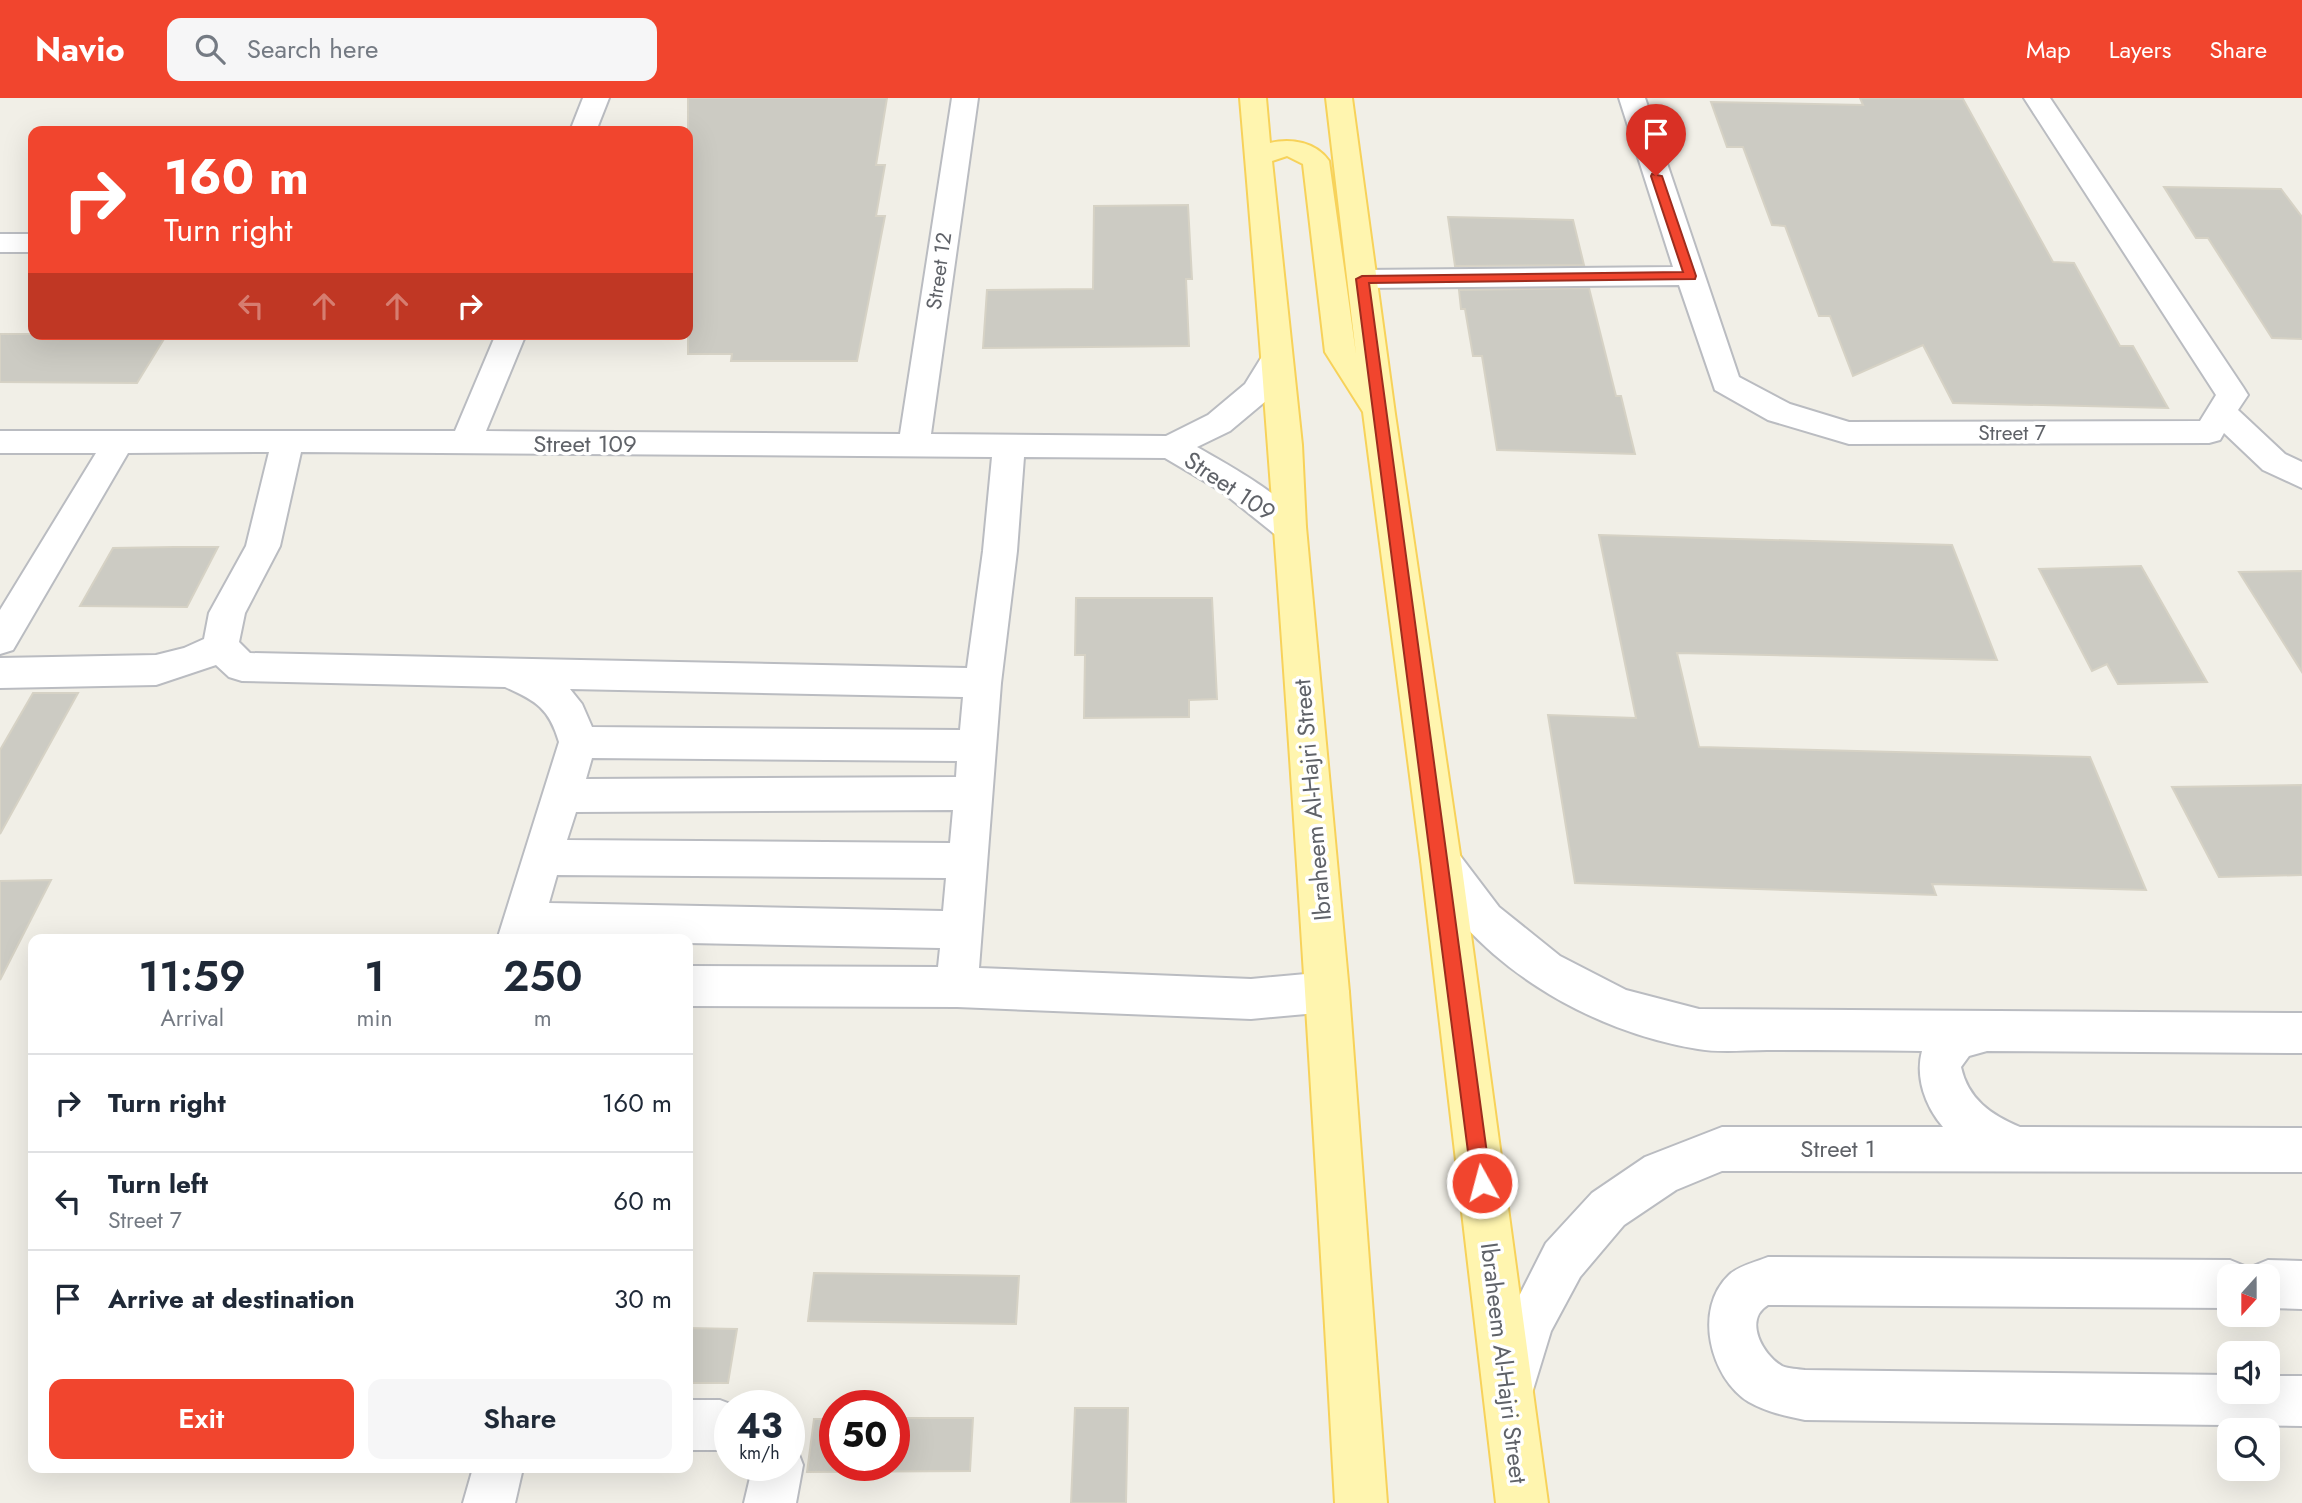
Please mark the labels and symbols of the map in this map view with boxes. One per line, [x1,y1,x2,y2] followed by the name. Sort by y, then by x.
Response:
[1626,104,1686,176] pin
[919,230,959,312] street label: Street 12
[1978,418,2046,448] street label: Street 7
[533,426,637,461] street label: Street 109
[1177,443,1283,529] street label: Street 109
[1284,677,1340,922] street label: Ibraheem Al-Hajri Street
[1800,1131,1876,1166] street label: Street 1
[1445,1146,1519,1220] position arrow
[1472,1240,1536,1486] street label: Ibraheem Al-Hajri Street
[2217,1264,2280,1326] north arrow
[819,1390,910,1481] speed limit sign: 50

